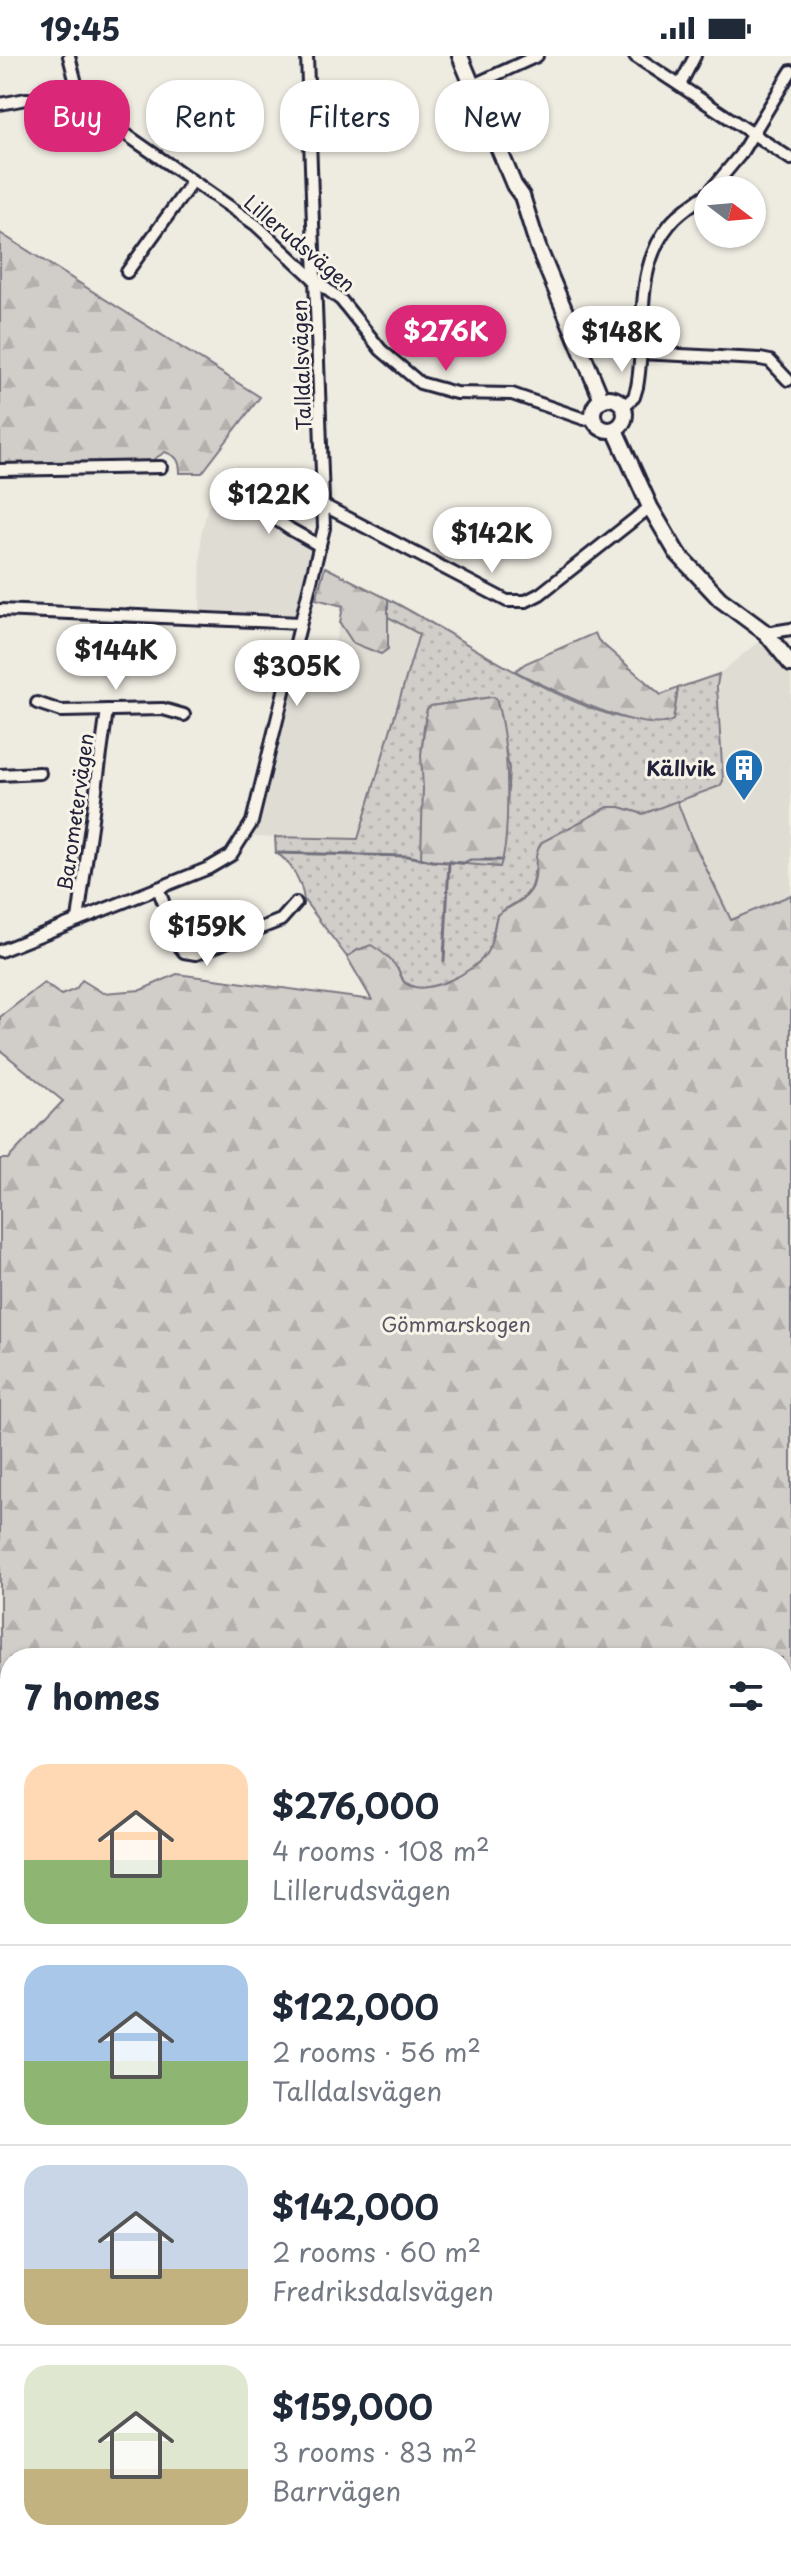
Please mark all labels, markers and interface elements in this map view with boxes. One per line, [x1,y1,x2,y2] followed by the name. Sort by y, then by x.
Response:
[40,6,121,51] text: 19:45
[24,80,130,152] chip: Buy
[146,80,264,152] chip: Rent
[280,80,419,152] chip: Filters
[435,80,549,152] chip: New
[694,176,766,248] north arrow
[694,176,766,248] map controls
[238,187,362,299] street label: Lillerudsvägen
[284,299,318,431] street label: Talldalsvägen
[390,305,502,373] pin: $276K
[566,306,678,374] pin: $148K
[403,311,489,350] text: $276K
[581,312,663,351] text: $148K
[213,468,325,536] pin: $122K
[228,474,310,513] text: $122K
[436,507,548,575] pin: $142K
[451,513,533,552] text: $142K
[60,624,172,692] pin: $144K
[74,630,158,669] text: $144K
[241,640,353,708] pin: $305K
[253,646,341,685] text: $305K
[49,731,101,893] street label: Barometervägen
[723,747,765,802] building icon: Källvik
[646,753,717,783] place label: Källvik
[151,900,263,968] pin: $159K
[168,906,246,945] text: $159K
[381,1309,531,1339] park label: Gömmarskogen
[24,1670,160,1722] text: 7 homes
[724,1674,768,1718] icon: filters
[272,1779,439,1831] text: $276,000
[88,1796,184,1892] icon: home
[272,1831,490,1870] text: 4 rooms · 108 m²
[272,1870,451,1909] text: Lillerudsvägen
[272,1980,439,2032] text: $122,000
[88,1997,184,2093] icon: home
[272,2032,481,2071] text: 2 rooms · 56 m²
[272,2071,442,2110] text: Talldalsvägen
[272,2180,439,2232] text: $142,000
[88,2197,184,2293] icon: home
[272,2232,481,2271] text: 2 rooms · 60 m²
[272,2271,494,2310] text: Fredriksdalsvägen
[272,2380,433,2432] text: $159,000
[88,2397,184,2493] icon: home
[272,2432,477,2471] text: 3 rooms · 83 m²
[272,2471,401,2510] text: Barrvägen

